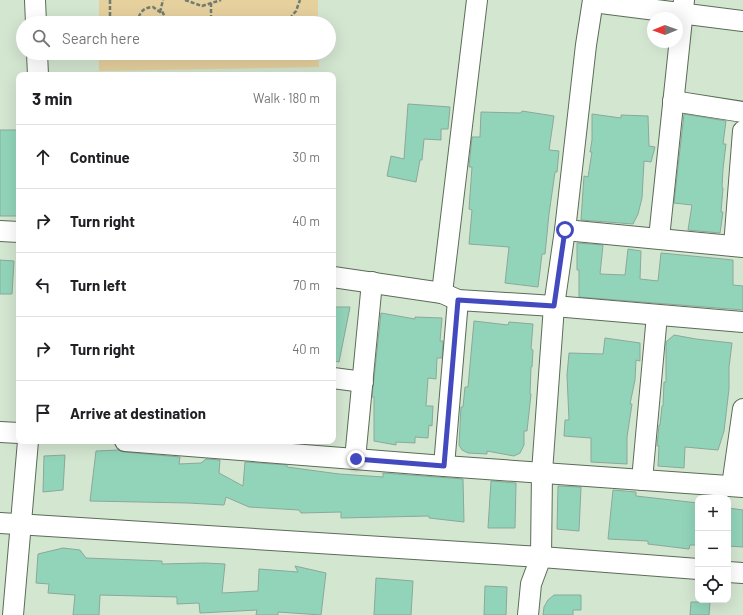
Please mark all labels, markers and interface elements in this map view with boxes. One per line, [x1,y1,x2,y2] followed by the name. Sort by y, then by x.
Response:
[647,12,683,48] north arrow
[16,16,336,60] search box
[30,27,52,49] icon: search
[62,29,140,47] text: Search here
[32,88,72,108] text: 3 min
[253,90,320,106] text: Walk · 180 m
[32,146,54,168] icon: ahead
[70,148,130,166] text: Continue
[293,149,320,165] text: 30 m
[32,210,54,232] icon: right
[70,212,135,230] text: Turn right
[292,213,320,229] text: 40 m
[556,221,574,239] route start
[32,274,54,296] icon: left
[70,276,126,294] text: Turn left
[293,277,320,293] text: 70 m
[32,338,54,360] icon: right
[70,340,135,358] text: Turn right
[292,341,320,357] text: 40 m
[32,402,54,424] icon: arrive
[70,404,206,422] text: Arrive at destination
[347,450,365,468] route end
[695,495,731,603] map controls
[695,495,731,531] button: +
[695,531,731,567] button: −
[695,567,731,603] button: locate

